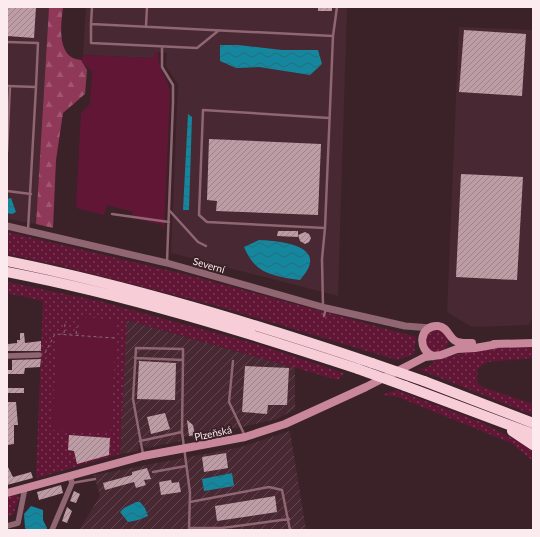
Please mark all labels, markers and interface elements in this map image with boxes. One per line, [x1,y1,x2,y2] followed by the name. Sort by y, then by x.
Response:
[192,255,227,275] street label: Severní
[193,423,233,443] street label: Plzeňská

